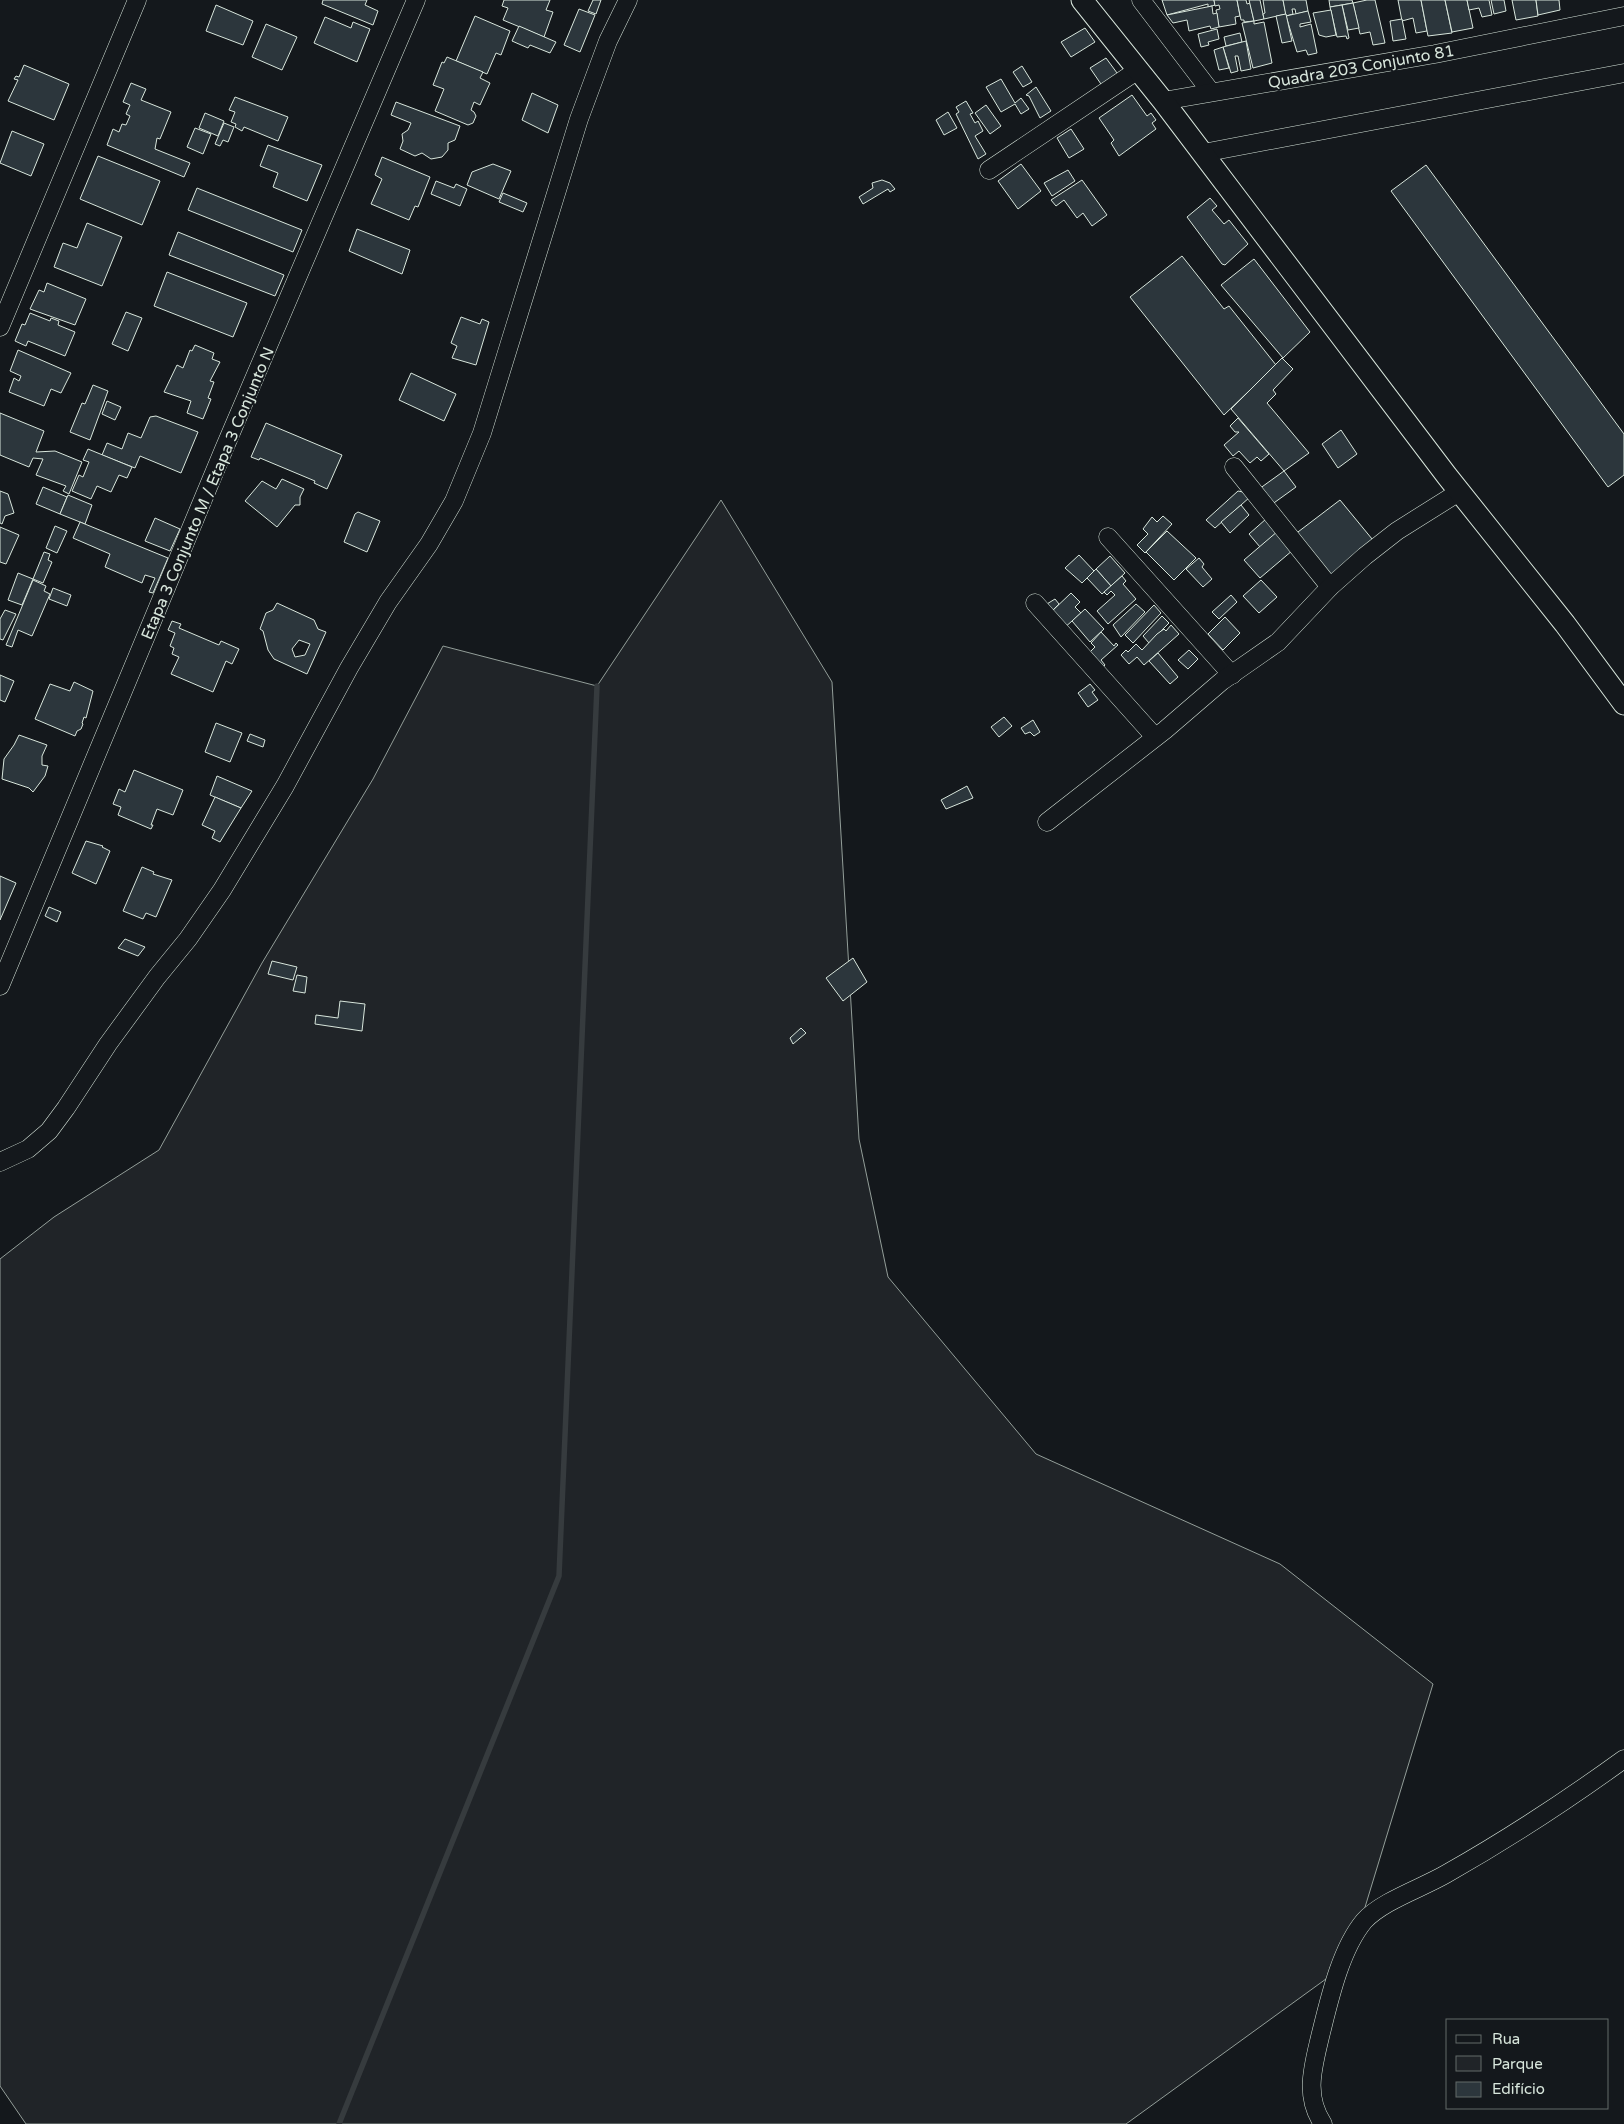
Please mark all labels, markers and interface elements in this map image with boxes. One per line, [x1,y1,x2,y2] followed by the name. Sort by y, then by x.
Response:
[1266,41,1456,93] street label: Quadra 203 Conjunto 81
[137,344,279,643] street label: Etapa 3 Conjunto M / Etapa 3 Conjunto N
[1446,2019,1609,2109] legend
[1492,2030,1520,2048] text: Rua
[1492,2055,1543,2073] text: Parque
[1492,2080,1545,2098] text: Edifício

